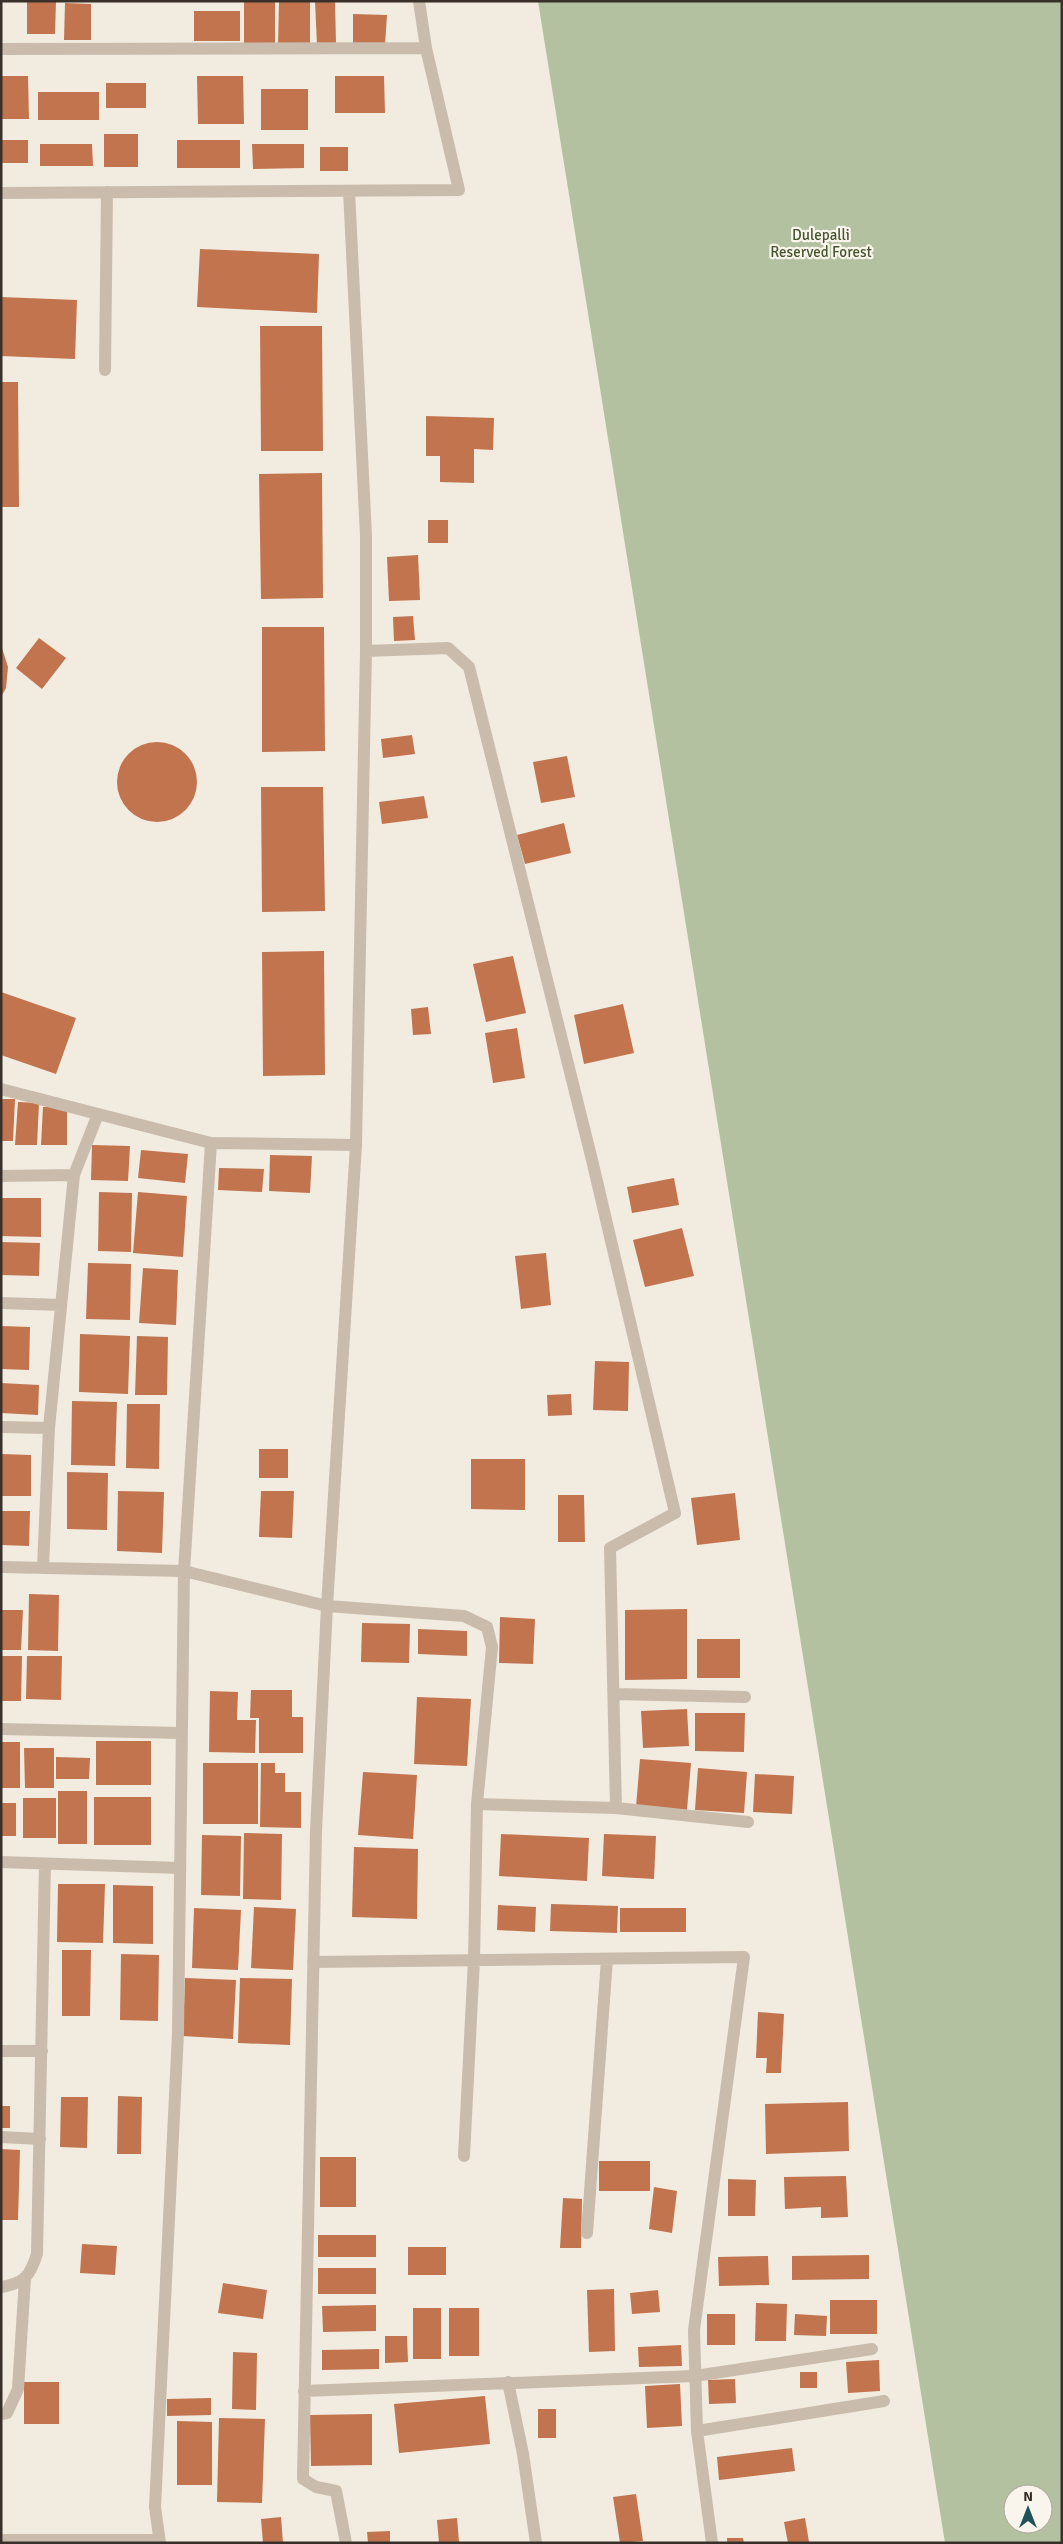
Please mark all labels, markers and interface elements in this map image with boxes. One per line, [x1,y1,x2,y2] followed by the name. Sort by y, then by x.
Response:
[770,226,872,261] park label: Dulepalli Reserved Forest
[1003,2484,1053,2534] north arrow
[1023,2488,1033,2505] text: N

